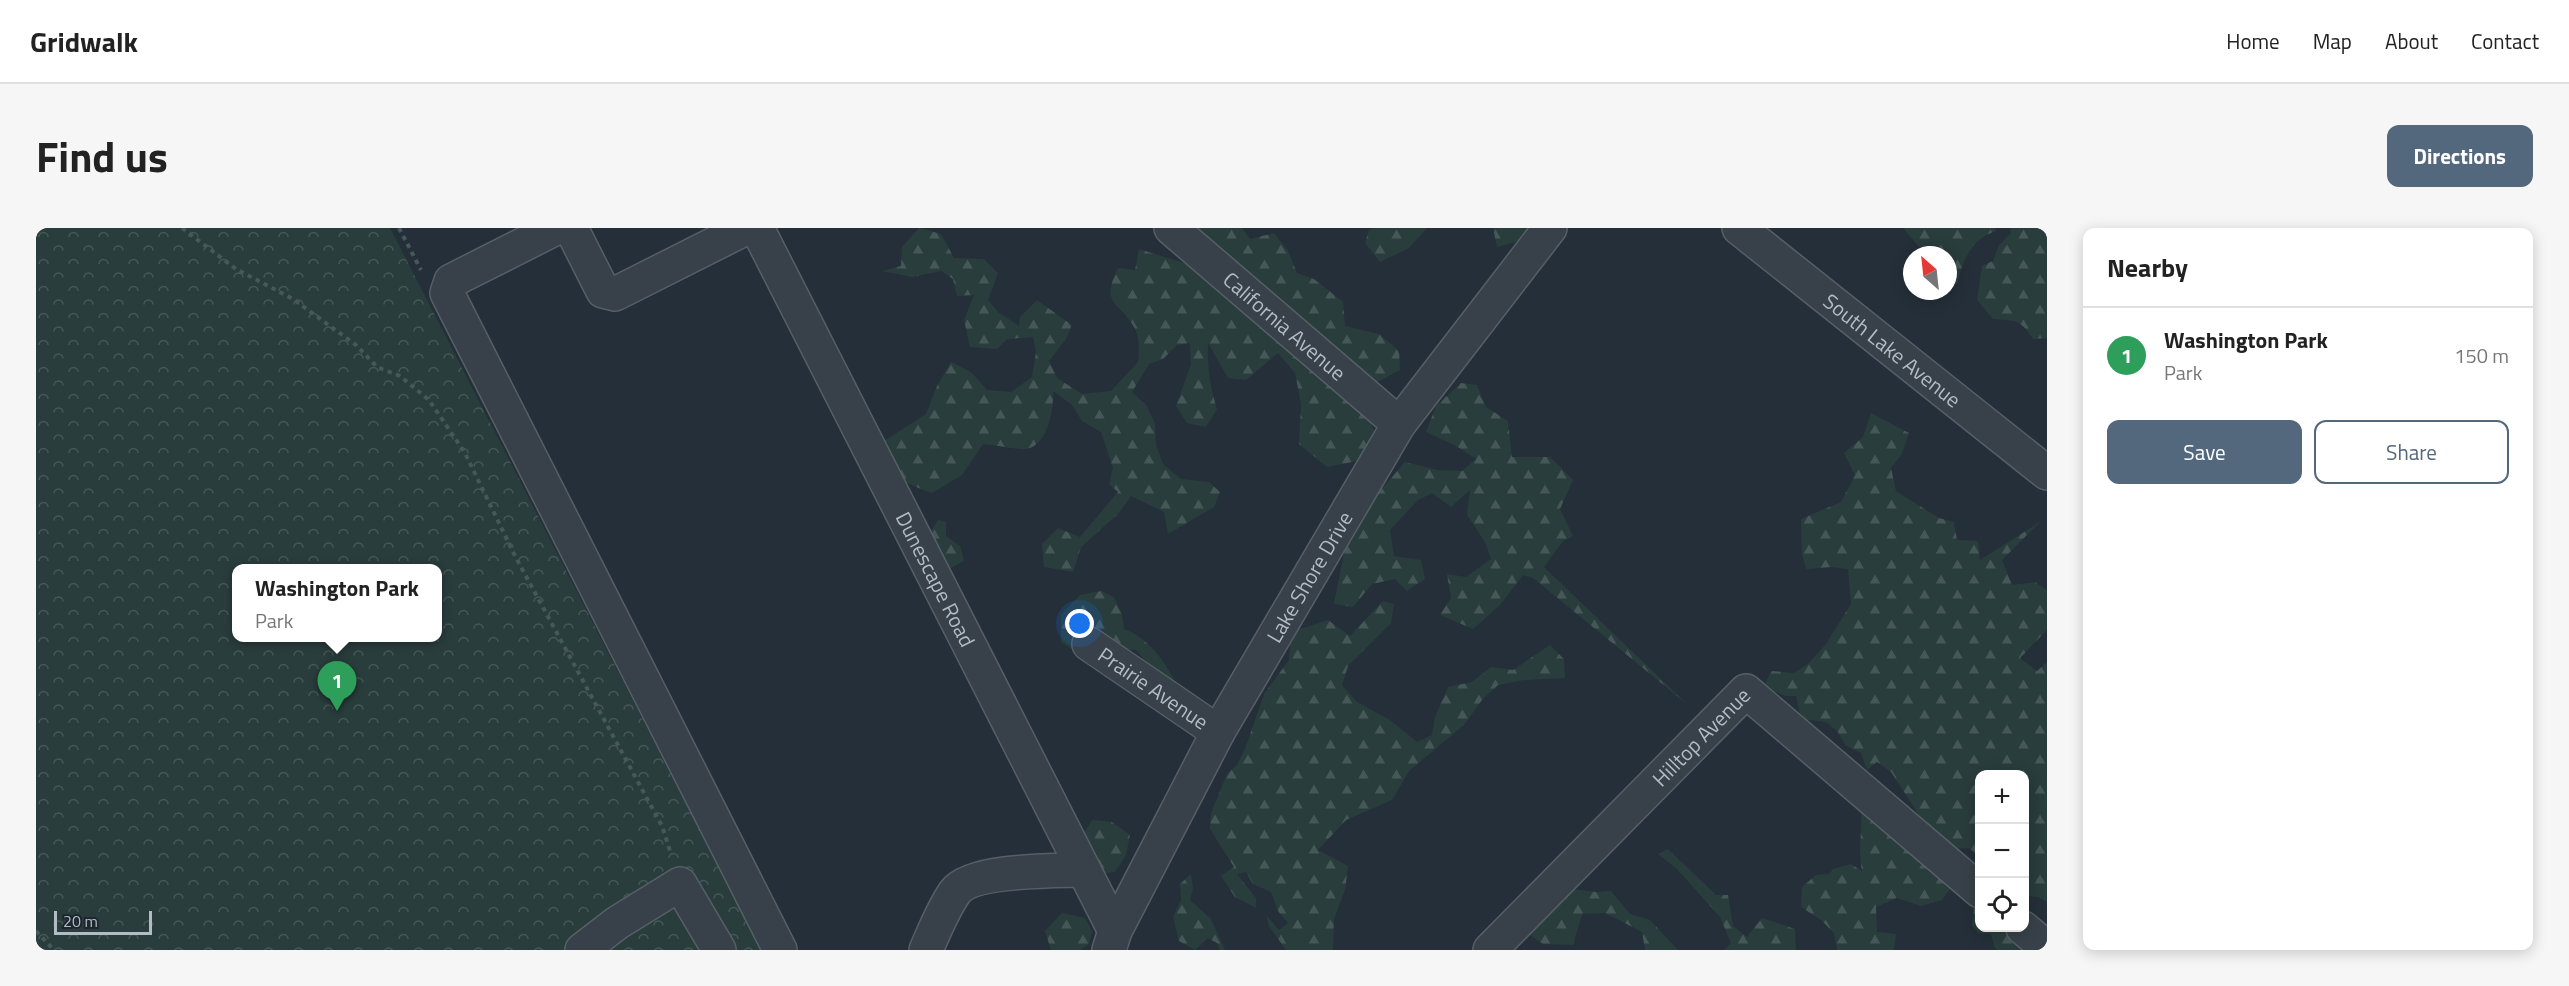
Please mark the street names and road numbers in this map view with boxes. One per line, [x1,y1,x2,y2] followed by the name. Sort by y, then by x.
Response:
[1216,264,1353,388] street label: California Avenue
[1817,285,1968,415] street label: South Lake Avenue
[1258,505,1360,649] street label: Lake Shore Drive
[888,506,984,652] street label: Dunescape Road
[1092,639,1215,737] street label: Prairie Avenue
[1644,680,1757,794] street label: Hilltop Avenue

